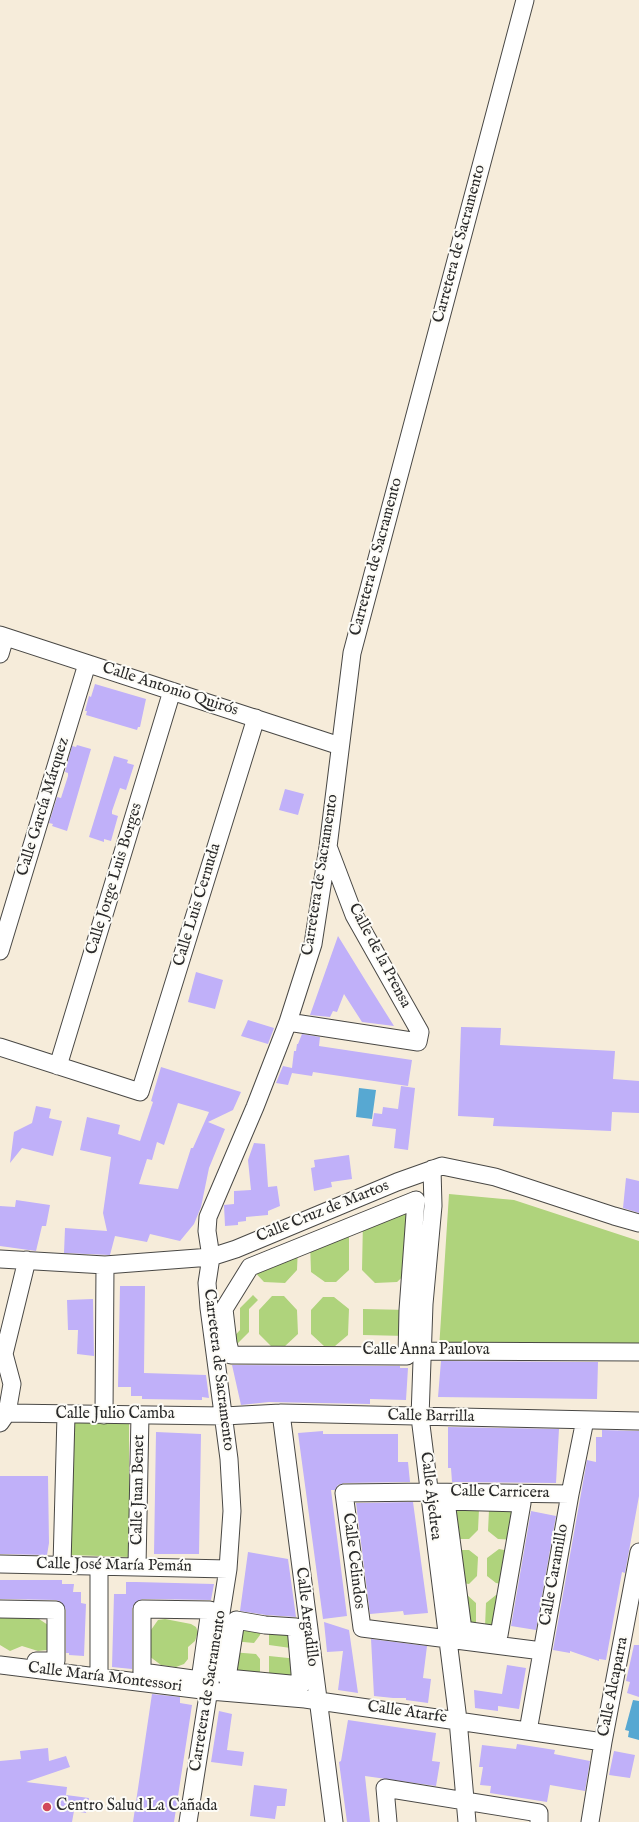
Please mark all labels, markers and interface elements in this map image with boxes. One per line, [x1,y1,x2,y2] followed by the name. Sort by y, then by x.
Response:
[430,163,490,325] street label: Carretera de Sacramento
[347,476,407,638] street label: Carretera de Sacramento
[100,659,240,721] street label: Calle Antonio Quirós
[14,735,74,879] street label: Calle García Márquez
[299,793,343,957] street label: Carretera de Sacramento
[83,801,147,957] street label: Calle Jorge Luis Borges
[170,841,226,969] street label: Calle Luis Cernuda
[343,900,415,1012] street label: Calle de la Prensa
[254,1177,392,1247] street label: Calle Cruz de Martos
[199,1288,237,1452] street label: Carretera de Sacramento
[362,1341,490,1361] street label: Calle Anna Paulova
[55,1405,175,1425] street label: Calle Julio Camba
[387,1407,475,1427] street label: Calle Barrilla
[128,1435,150,1545] street label: Calle Juan Benet
[415,1451,445,1541] street label: Calle Ajedrea
[450,1483,550,1503] street label: Calle Carricera
[338,1512,368,1610] street label: Calle Celindos
[537,1523,573,1627] street label: Calle Caramillo
[36,1555,192,1577] street label: Calle José María Pemán
[290,1566,322,1668] street label: Calle Argadillo
[187,1609,231,1773] street label: Carretera de Sacramento
[595,1636,633,1738] street label: Calle Alcaparra
[27,1659,183,1697] street label: Calle María Montessori
[366,1698,448,1728] street label: Calle Atarfe
[56,1797,217,1817] place label: Centro Salud La Cañada
[41,1801,53,1813] marker: Centro Salud La Cañada

